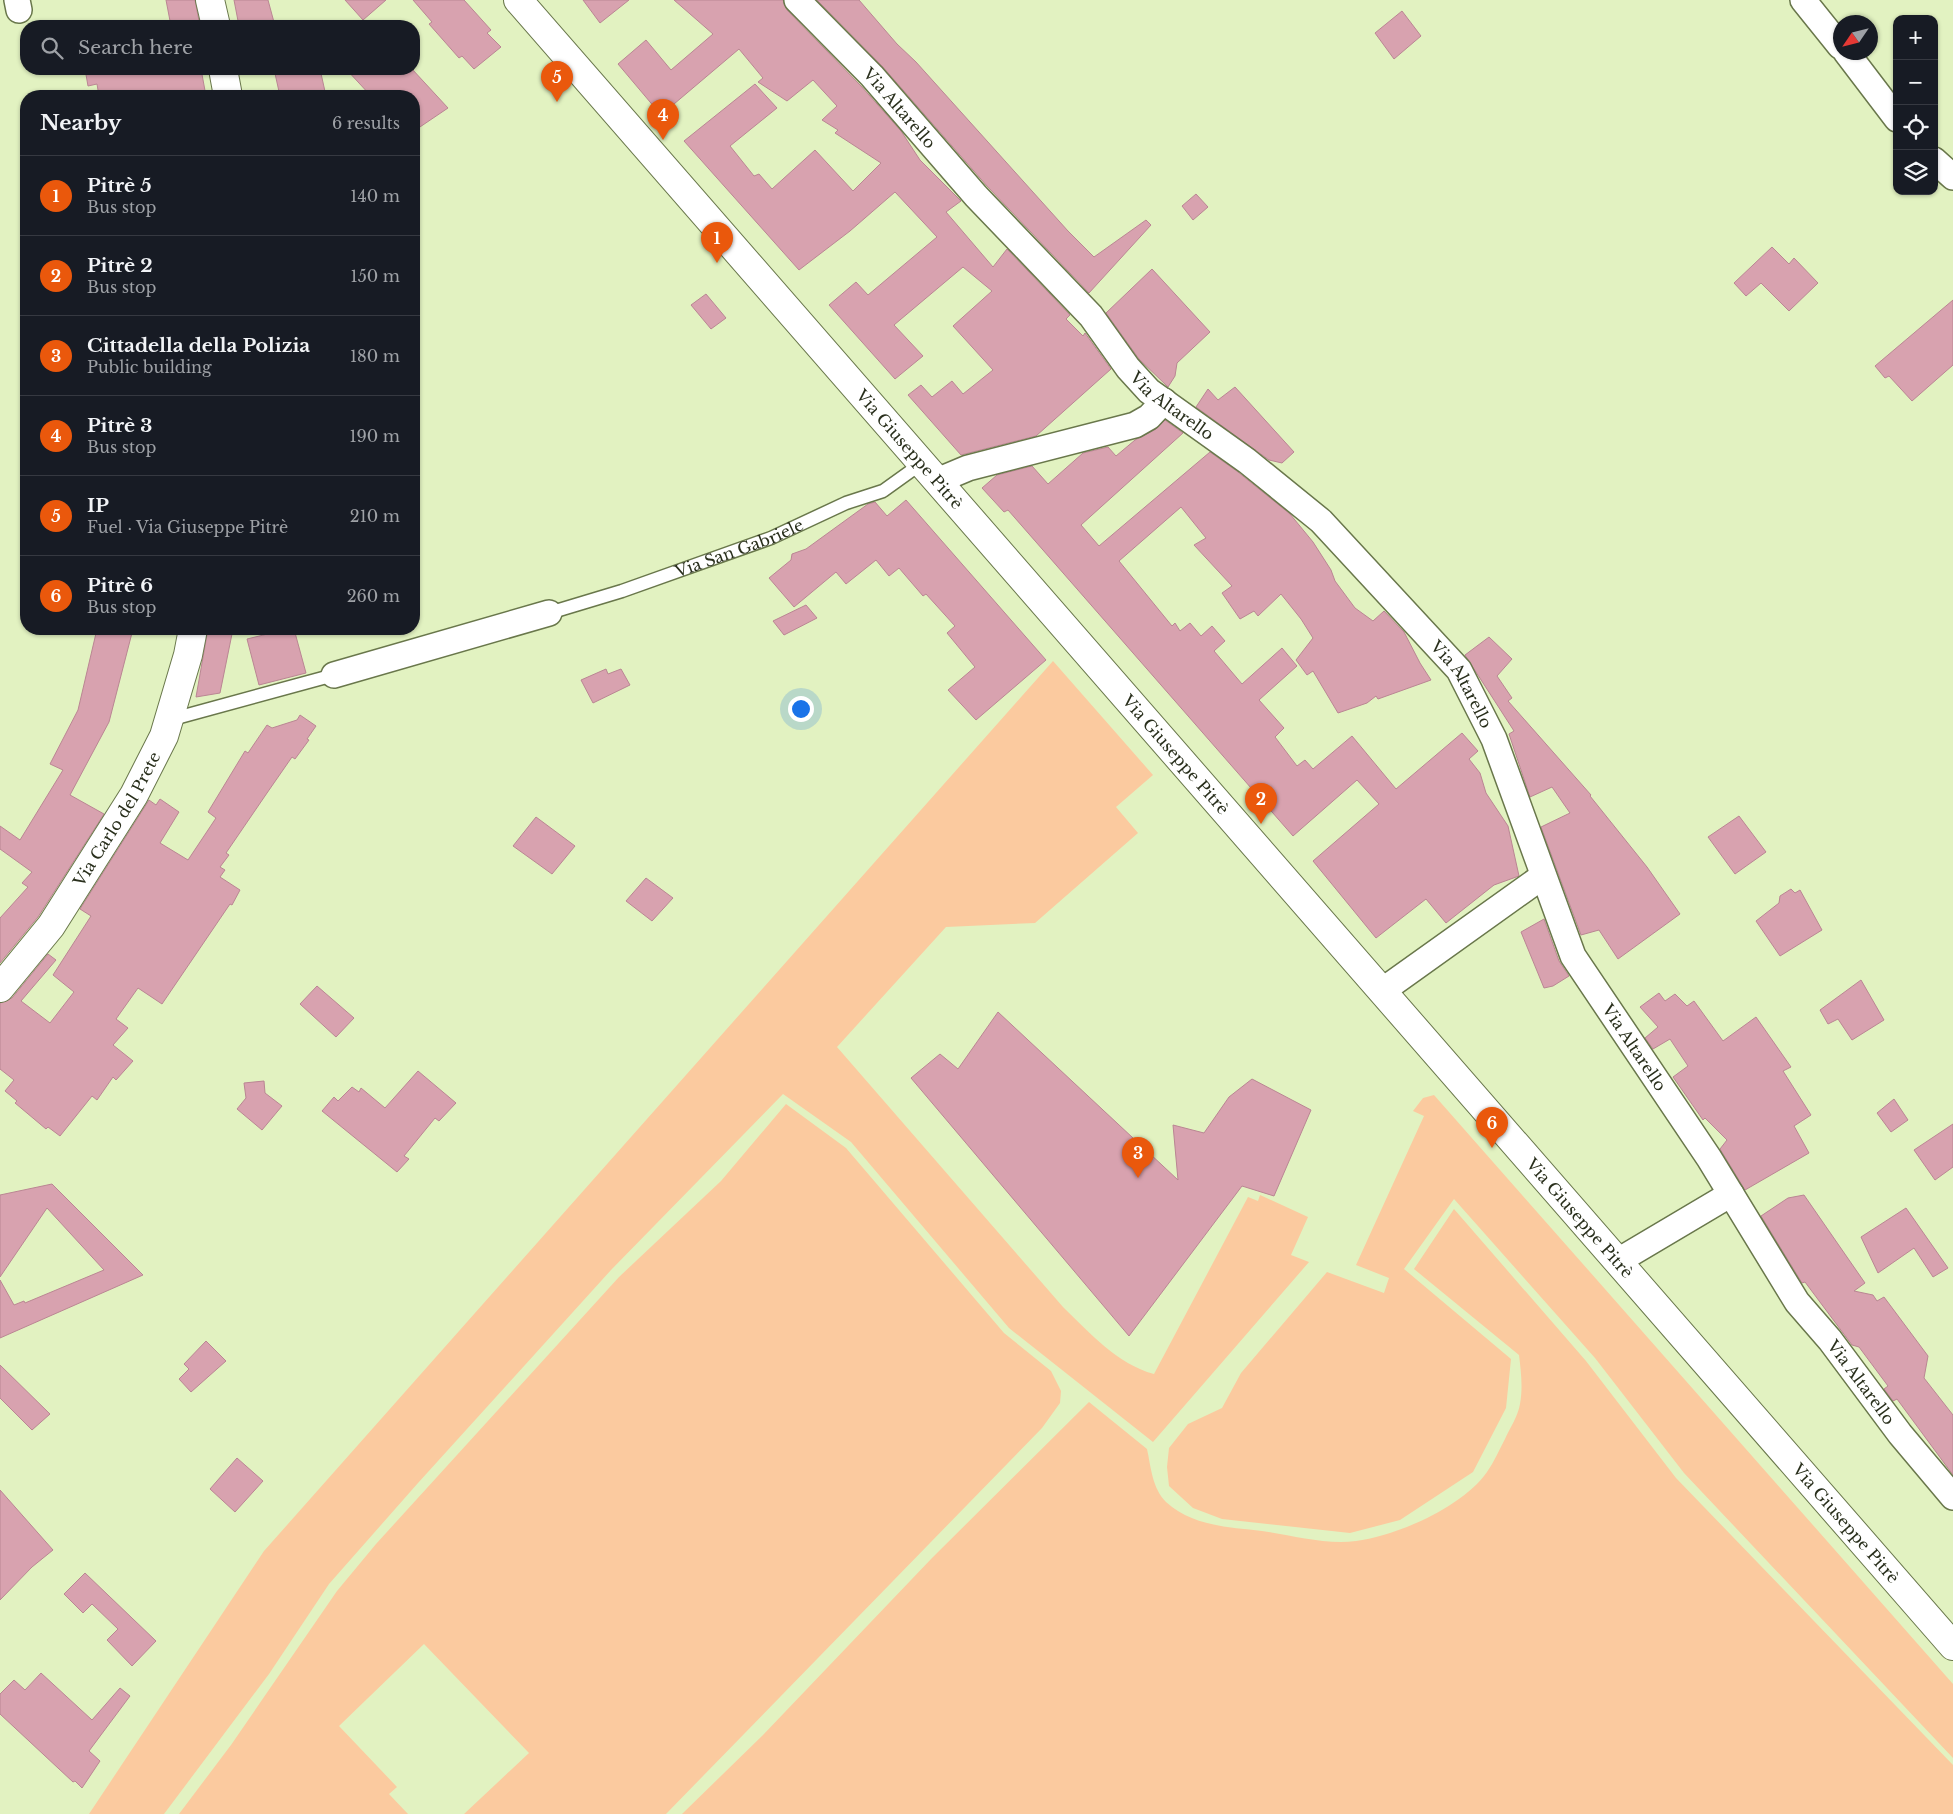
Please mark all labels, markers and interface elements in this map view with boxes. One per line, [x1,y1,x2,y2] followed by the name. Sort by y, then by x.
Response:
[1833,15,1878,60] north arrow
[1893,15,1938,195] map controls
[1893,15,1938,60] button: +
[20,20,420,75] search box
[38,34,66,62] icon: search
[78,36,193,59] text: Search here
[1893,60,1938,105] button: −
[541,61,573,102] pin: 5
[859,63,940,152] street label: Via Altarello
[647,99,679,140] pin: 4
[1893,105,1938,150] button: locate
[40,110,121,136] text: Nearby
[332,113,400,133] text: 6 results
[1893,150,1938,195] button: layers
[87,174,152,197] text: Pitrè 5
[53,186,59,206] text: 1
[350,186,400,206] text: 140 m
[87,197,156,217] text: Bus stop
[701,222,733,263] pin: 1
[87,254,153,277] text: Pitrè 2
[51,266,61,286] text: 2
[351,266,400,286] text: 150 m
[87,277,156,297] text: Bus stop
[87,334,310,357] text: Cittadella della Polizia
[51,346,61,366] text: 3
[350,346,400,366] text: 180 m
[87,357,212,377] text: Public building
[1125,367,1218,444] street label: Via Altarello
[851,384,967,513] street label: Via Giuseppe Pitrè
[87,414,152,437] text: Pitrè 3
[51,426,61,446] text: 4
[349,426,400,446] text: 190 m
[87,437,156,457] text: Bus stop
[87,494,109,517] text: IP
[51,506,61,526] text: 5
[350,506,400,526] text: 210 m
[671,514,807,582] street label: Via San Gabriele
[87,517,288,537] text: Fuel · Via Giuseppe Pitrè
[87,574,153,597] text: Pitrè 6
[51,586,61,606] text: 6
[347,586,400,606] text: 260 m
[87,597,156,617] text: Bus stop
[1426,635,1497,731] street label: Via Altarello
[1118,690,1233,819] street label: Via Giuseppe Pitrè
[788,696,814,722] your location
[68,748,164,891] street label: Via Carlo del Prete
[1245,783,1277,824] pin: 2
[1598,999,1671,1095] street label: Via Altarello
[1476,1107,1508,1148] pin: 6
[1122,1137,1154,1178] pin: 3
[1522,1153,1638,1282] street label: Via Giuseppe Pitrè
[1823,1335,1899,1428] street label: Via Altarello
[1788,1459,1904,1587] street label: Via Giuseppe Pitrè

